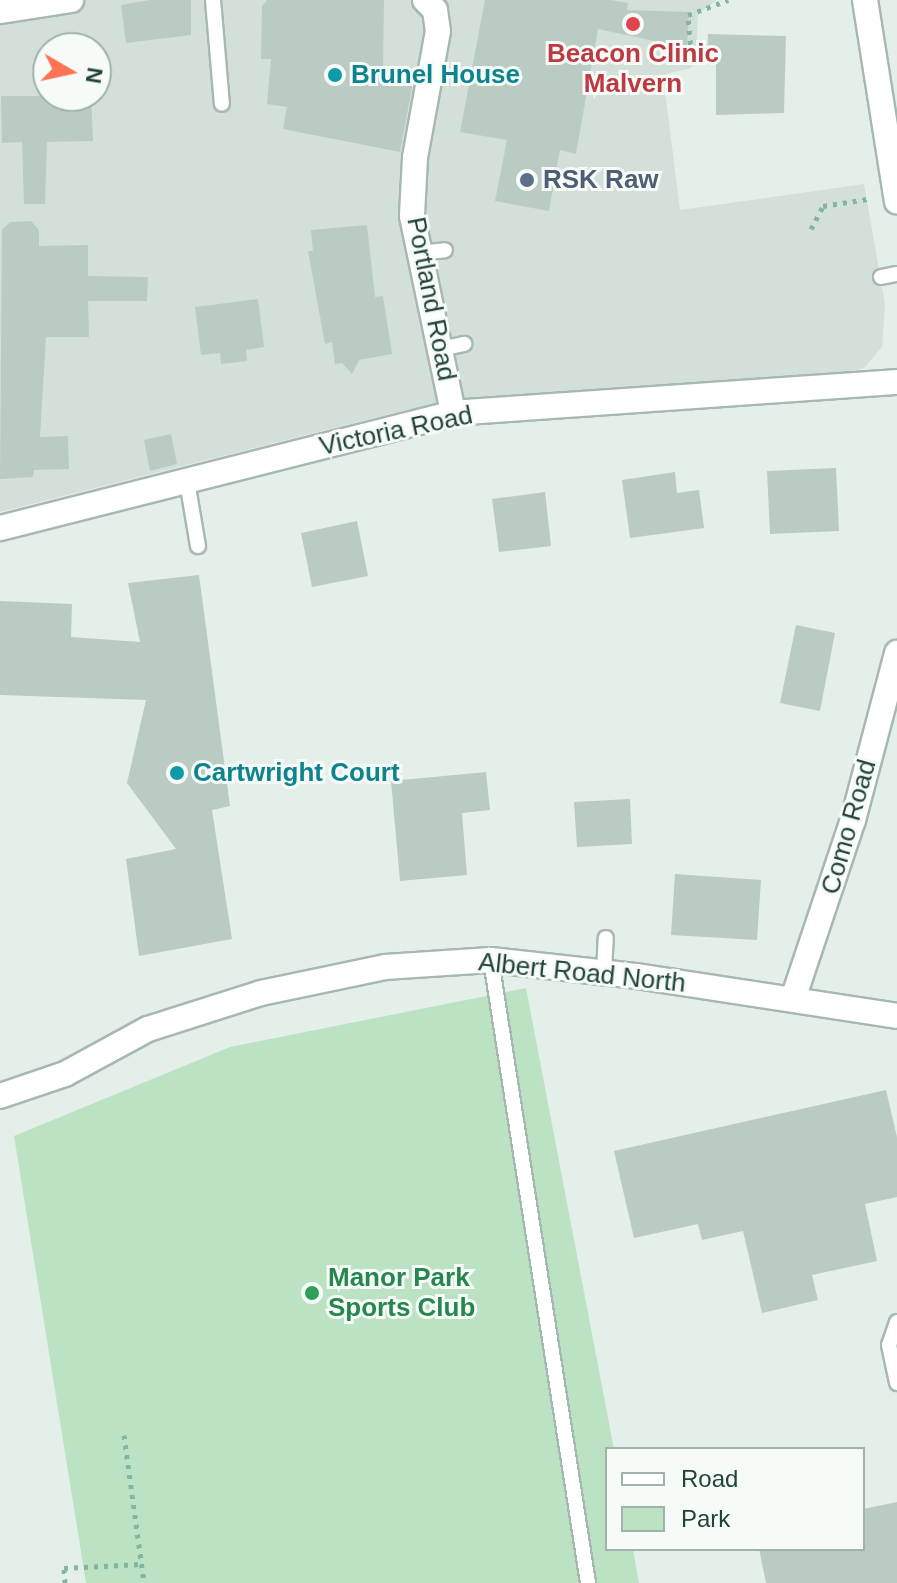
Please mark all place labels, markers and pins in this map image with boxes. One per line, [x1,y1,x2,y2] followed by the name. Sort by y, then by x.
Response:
[622,13,644,35] marker: Beacon Clinic Malvern
[547,38,719,100] place label: Beacon Clinic Malvern
[351,59,520,91] place label: Brunel House
[326,66,344,84] marker: Brunel House
[543,164,659,196] place label: RSK Raw
[518,171,536,189] marker: RSK Raw
[193,757,400,789] place label: Cartwright Court
[168,764,186,782] marker: Cartwright Court
[328,1262,475,1324] place label: Manor Park Sports Club
[303,1284,321,1302] marker: Manor Park Sports Club

